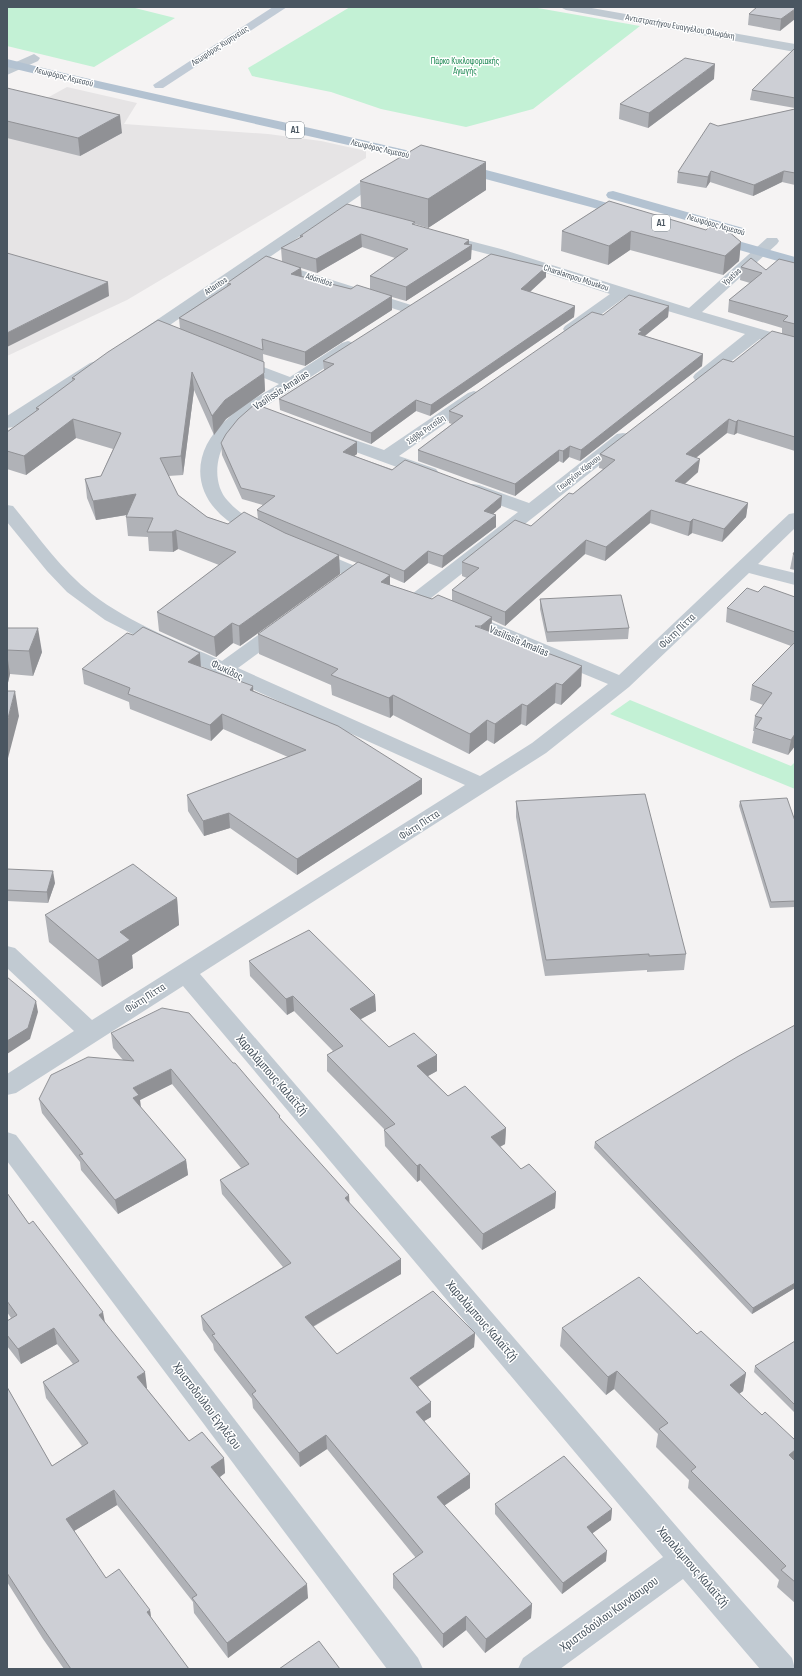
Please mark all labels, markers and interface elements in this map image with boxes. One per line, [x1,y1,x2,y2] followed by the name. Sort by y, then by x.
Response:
[624,12,736,42] street label: Αντιστρατήγου Ευαγγέλου Φλωράκη
[189,23,251,69] street label: Λεωφόρος Κυρηνείας
[431,56,500,77] park label: Πάρκο Κυκλοφοριακής Αγωγής
[33,64,94,90] street label: Λεωφόρος Λεμεσού
[286,122,304,138] road number: A1
[349,137,410,161] street label: Λεωφόρος Λεμεσού
[685,211,746,239] street label: Λεωφόρος Λεμεσού
[652,215,670,231] road number: A1
[542,262,610,294] street label: Charalampou Mouskou
[720,266,744,288] street label: Ypatias
[303,270,334,289] street label: Adonidos
[202,274,230,298] street label: Atlantos
[251,367,311,413] street label: Vasilissis Amalias
[405,413,447,447] street label: Σάββα Ροτσίδη
[555,452,603,494] street label: Γεωργίου Κάρυου
[656,610,698,651] street label: Φώτη Πίττα
[487,623,551,659] street label: Vasilissis Amalias
[209,657,245,683] street label: Φωκίδος
[396,807,442,843] street label: Φώτη Πίττα
[122,980,168,1016] street label: Φώτη Πίττα
[232,1031,311,1119] street label: Χαραλάμπους Καλαϊτζή
[442,1277,521,1365] street label: Χαραλάμπους Καλαϊτζή
[169,1359,245,1452] street label: Χριστοδούλου Εγγλέζου
[653,1523,732,1611] street label: Χαραλάμπους Καλαϊτζή
[556,1573,661,1656] street label: Χριστοδούλου Καννάουρου

